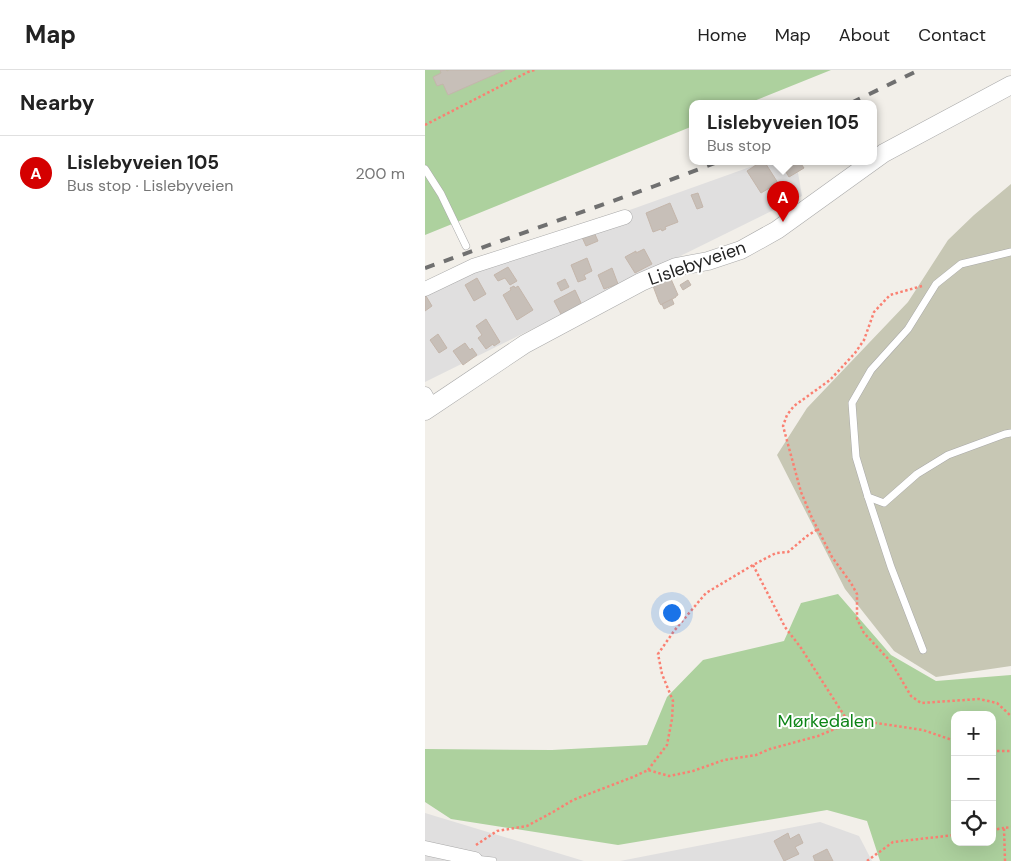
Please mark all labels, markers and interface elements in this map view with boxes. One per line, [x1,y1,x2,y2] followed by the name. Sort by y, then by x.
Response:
[25,19,76,50] text: Map
[697,23,747,47] text: Home
[775,23,811,47] text: Map
[839,23,890,47] text: About
[918,23,986,47] text: Contact
[20,89,94,117] text: Nearby
[689,100,877,165] popup
[707,110,859,135] text: Lislebyveien 105
[707,135,771,156] text: Bus stop
[67,150,219,175] text: Lislebyveien 105
[30,163,42,184] text: A
[356,163,405,184] text: 200 m
[67,175,233,196] text: Bus stop · Lislebyveien
[767,181,799,222] pin: A
[645,235,749,291] street label: Lislebyveien
[659,600,685,626] your location
[778,709,874,733] park label: Mørkedalen
[951,711,996,846] map controls
[951,711,996,756] button: +
[951,756,996,801] button: −
[951,801,996,846] button: locate

